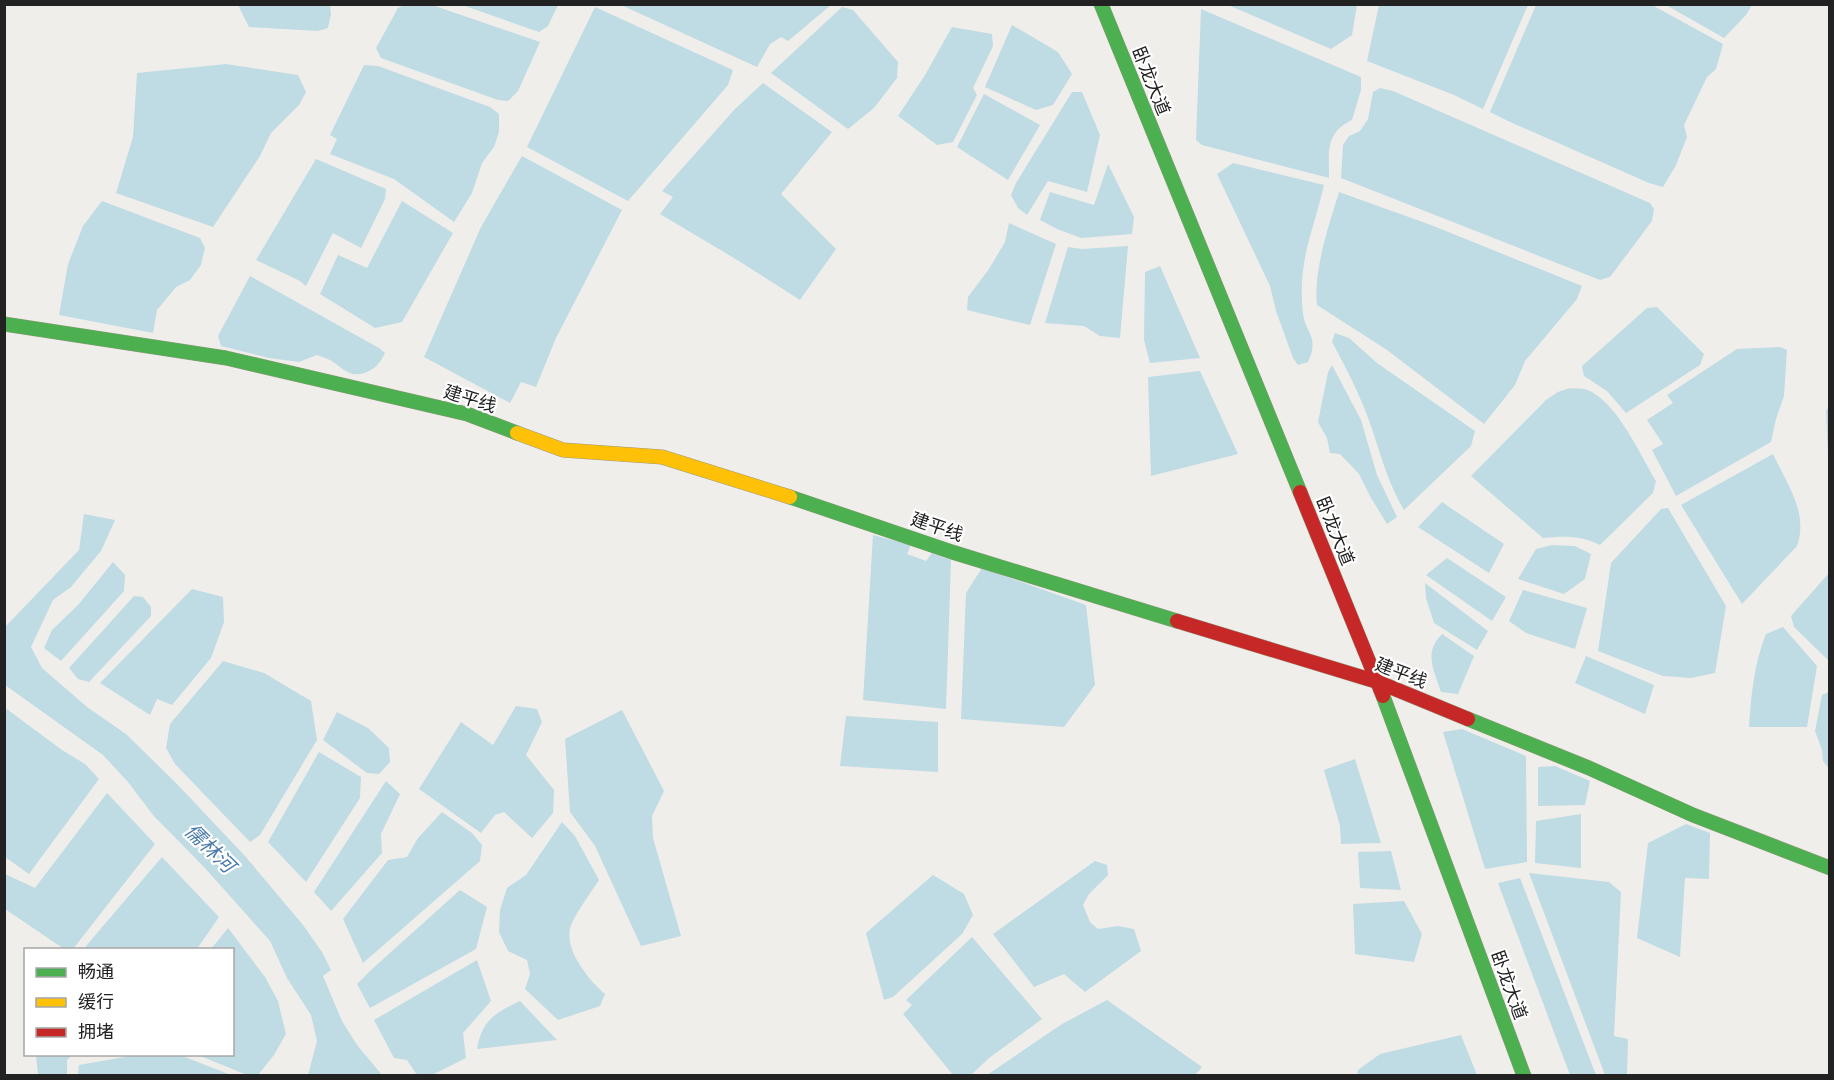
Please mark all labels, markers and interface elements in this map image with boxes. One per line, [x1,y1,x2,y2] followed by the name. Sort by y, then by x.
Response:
[1128,44,1175,118] street label: 卧龙大道
[441,381,499,416] street label: 建平线
[1312,494,1359,568] street label: 卧龙大道
[908,508,966,545] street label: 建平线
[1372,653,1430,692] street label: 建平线
[180,819,243,880] water label: 儒林河
[1487,947,1532,1022] street label: 卧龙大道
[24,948,234,1056] legend
[78,961,114,982] text: 畅通
[78,991,114,1012] text: 缓行
[78,1021,114,1042] text: 拥堵

